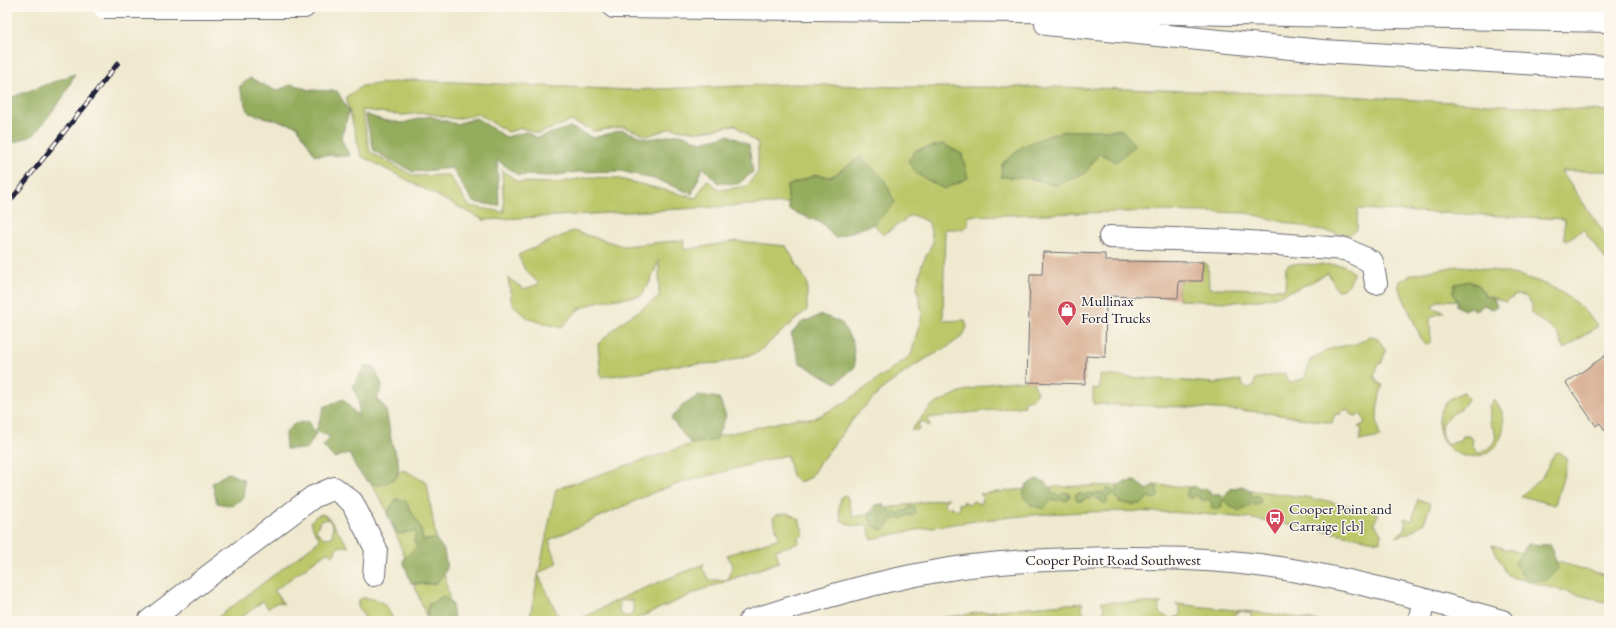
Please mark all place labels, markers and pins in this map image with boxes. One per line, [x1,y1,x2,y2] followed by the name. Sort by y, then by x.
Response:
[1081,291,1151,327] place label: Mullinax Ford Trucks
[1056,299,1078,327] shop icon: Mullinax Ford Trucks
[1289,499,1392,535] place label: Cooper Point and Carraige [eb]
[1264,507,1286,535] bus stop icon: Cooper Point and Carraige [eb]

